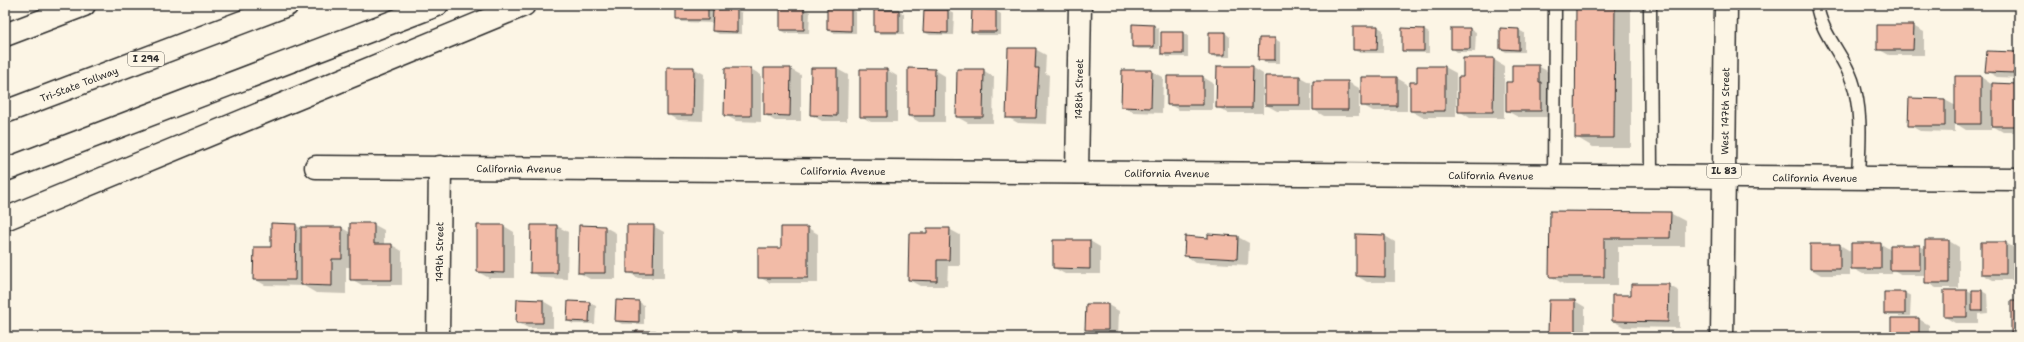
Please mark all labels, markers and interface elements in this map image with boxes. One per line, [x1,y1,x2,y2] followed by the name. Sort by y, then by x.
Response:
[128,52,164,66] road number: I 294
[1072,59,1086,119] street label: 148th Street
[38,64,120,105] street label: Tri-State Tollway
[1718,67,1732,155] street label: West 147th Street
[476,162,562,176] street label: California Avenue
[800,164,886,178] street label: California Avenue
[1707,164,1741,178] road number: IL 83
[1124,167,1210,180] street label: California Avenue
[1448,169,1534,183] street label: California Avenue
[1772,171,1858,185] street label: California Avenue
[433,222,446,282] street label: 149th Street

